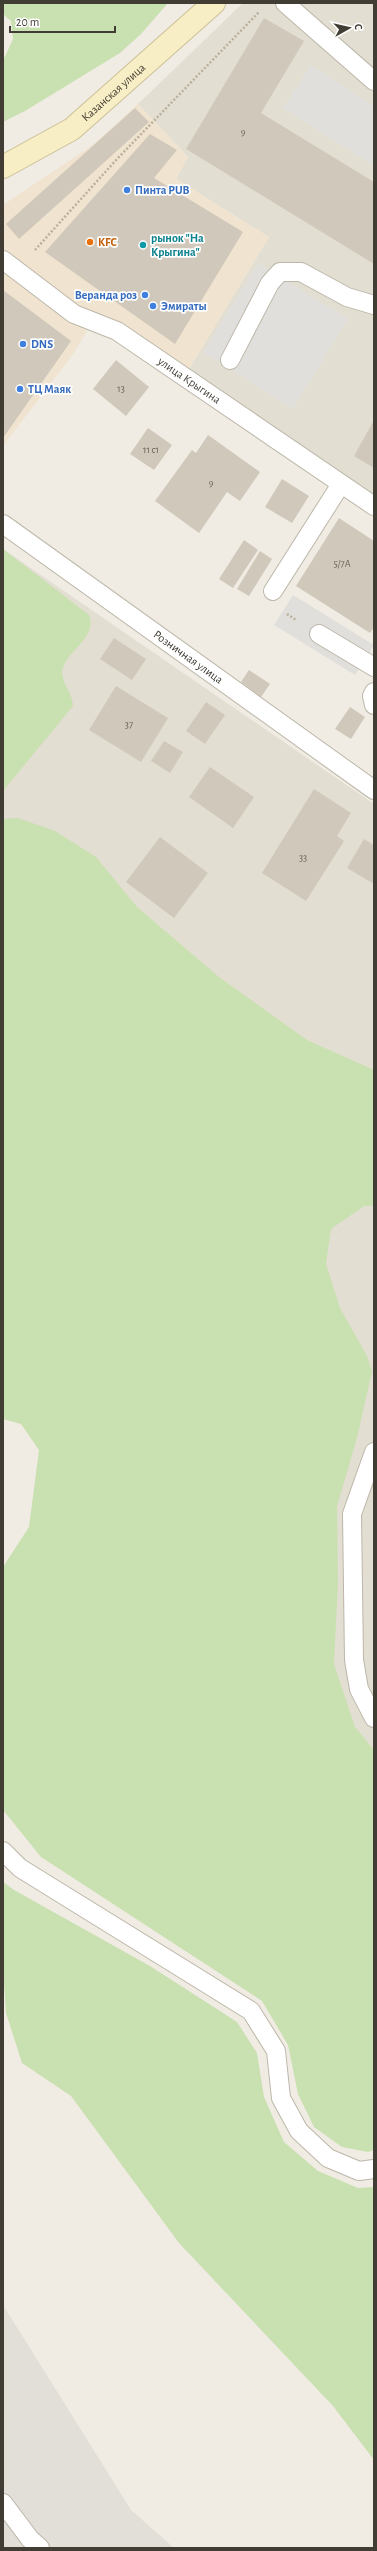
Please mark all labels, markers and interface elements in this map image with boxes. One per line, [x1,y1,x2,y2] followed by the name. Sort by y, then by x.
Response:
[10,8,115,34] scale bar
[329,8,369,48] north arrow
[16,16,39,28] text: 20 m
[353,23,364,30] text: С
[79,61,148,124] street label: Казанская улица
[241,127,246,137] house number: 9
[135,184,190,196] place label: Пинта PUB
[122,185,132,195] marker: Пинта PUB
[151,232,204,258] place label: рынок "На Крыгина"
[98,236,117,248] place label: KFC
[85,237,95,247] marker: KFC
[138,240,148,250] marker: рынок "На Крыгина"
[75,289,137,301] place label: Веранда роз
[140,290,150,300] marker: Веранда роз
[161,300,207,312] place label: Эмираты
[148,301,158,311] marker: Эмираты
[31,338,53,350] place label: DNS
[18,339,28,349] marker: DNS
[154,354,223,406] street label: улица Крыгина
[28,383,71,395] place label: ТЦ Маяк
[15,384,25,394] marker: ТЦ Маяк
[117,384,125,394] house number: 13
[143,445,159,455] house number: 11 с1
[209,478,214,488] house number: 9
[333,559,351,569] house number: 5/7А
[151,628,226,686] street label: Розничная улица
[125,720,133,730] house number: 37
[299,853,307,863] house number: 33

